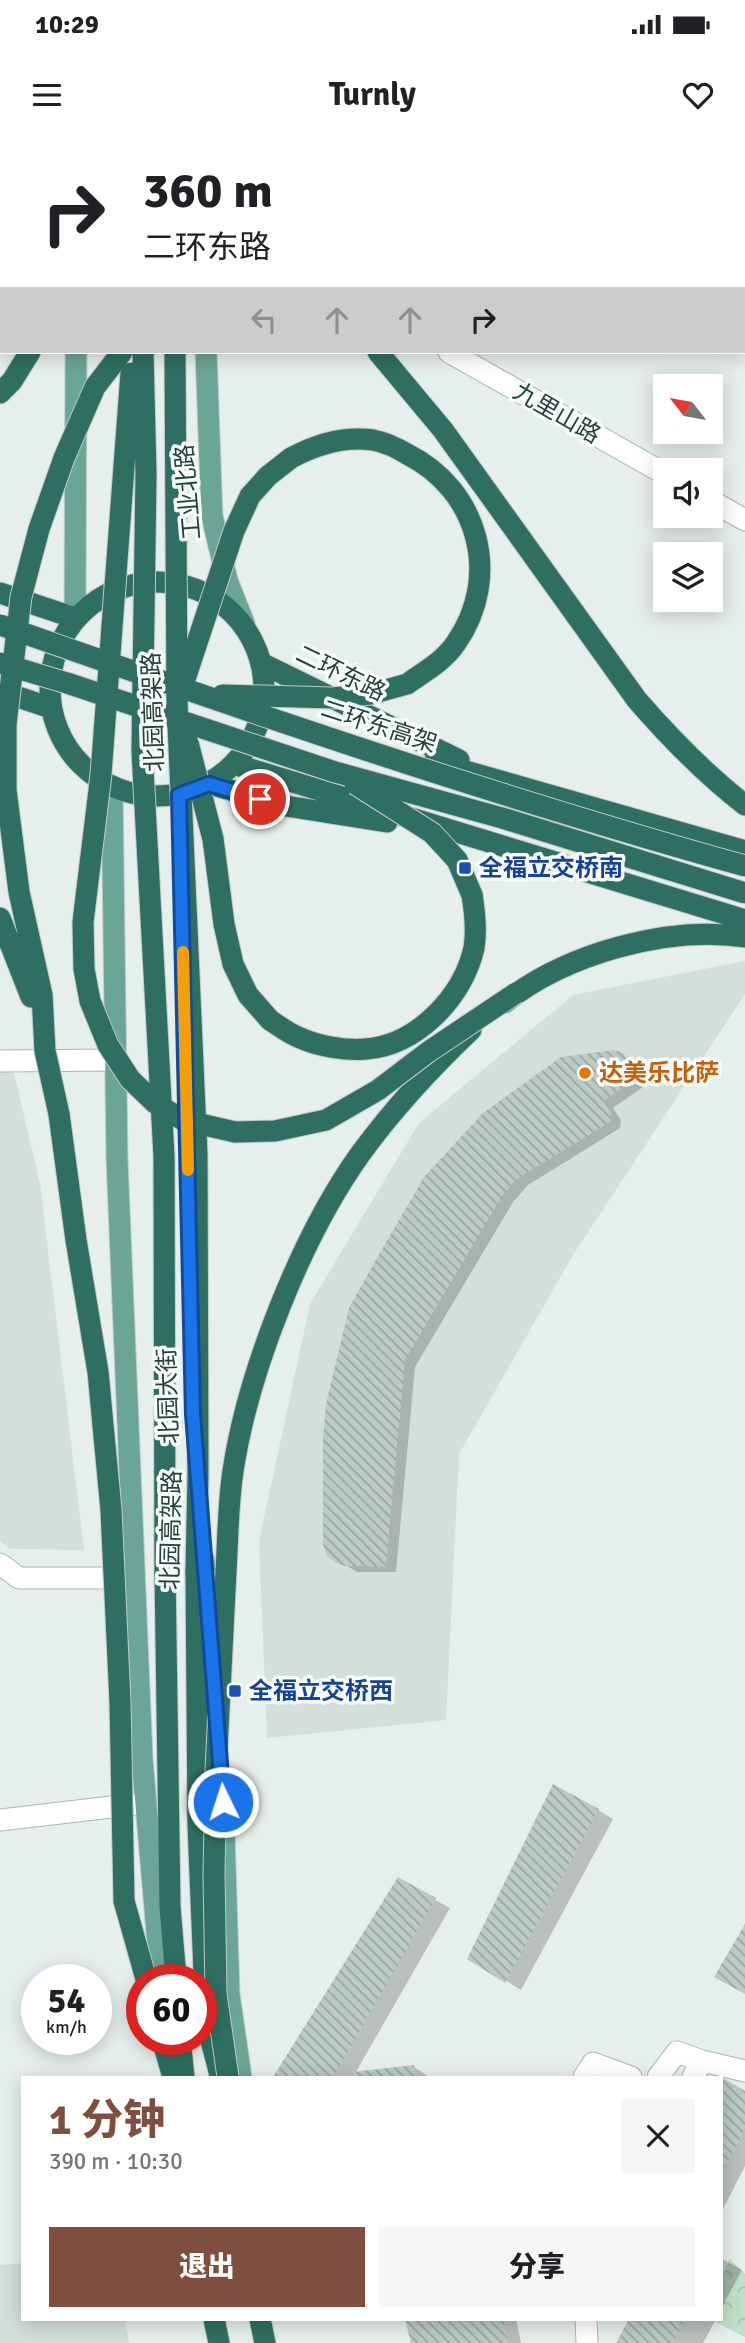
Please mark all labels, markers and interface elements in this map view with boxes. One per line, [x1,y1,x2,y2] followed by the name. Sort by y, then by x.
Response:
[35,9,99,41] text: 10:29
[329,75,416,114] text: Turnly
[28,76,66,114] icon: menu
[679,76,717,114] icon: heart
[143,161,273,221] text: 360 m
[28,168,119,259] icon: right
[143,228,271,267] text: 二环东路
[245,301,283,339] icon: left
[318,301,356,339] icon: ahead
[391,301,429,339] icon: ahead
[464,301,502,339] icon: right
[653,374,723,444] north arrow
[653,374,723,612] map controls
[508,376,606,450] street label: 九里山路
[169,443,207,541] street label: 工业北路
[653,458,723,528] button: sound
[653,542,723,612] button: layers
[291,638,391,708] street label: 二环东路
[136,652,170,772] street label: 北园高架路
[317,693,441,759] street label: 二环东高架
[230,769,290,829] pin
[241,780,279,818] icon: arrive
[479,853,623,883] place label: 全福立交桥南
[457,860,473,876] marker: 全福立交桥南
[599,1058,719,1088] place label: 达美乐比萨
[577,1065,593,1081] marker: 达美乐比萨
[151,1348,185,1444] street label: 北园大街
[155,1470,187,1590] street label: 北园高架路
[249,1676,393,1706] place label: 全福立交桥西
[227,1683,243,1699] marker: 全福立交桥西
[186,1765,260,1839] position arrow
[126,1964,217,2055] speed limit sign: 60
[48,1979,85,2022] text: 54
[46,2016,87,2038] text: km/h
[49,2095,165,2146] text: 1 分钟
[621,2099,695,2173] button: close
[49,2147,183,2176] text: 390 m · 10:30
[49,2227,365,2307] button: 退出
[379,2227,695,2307] button: 分享

